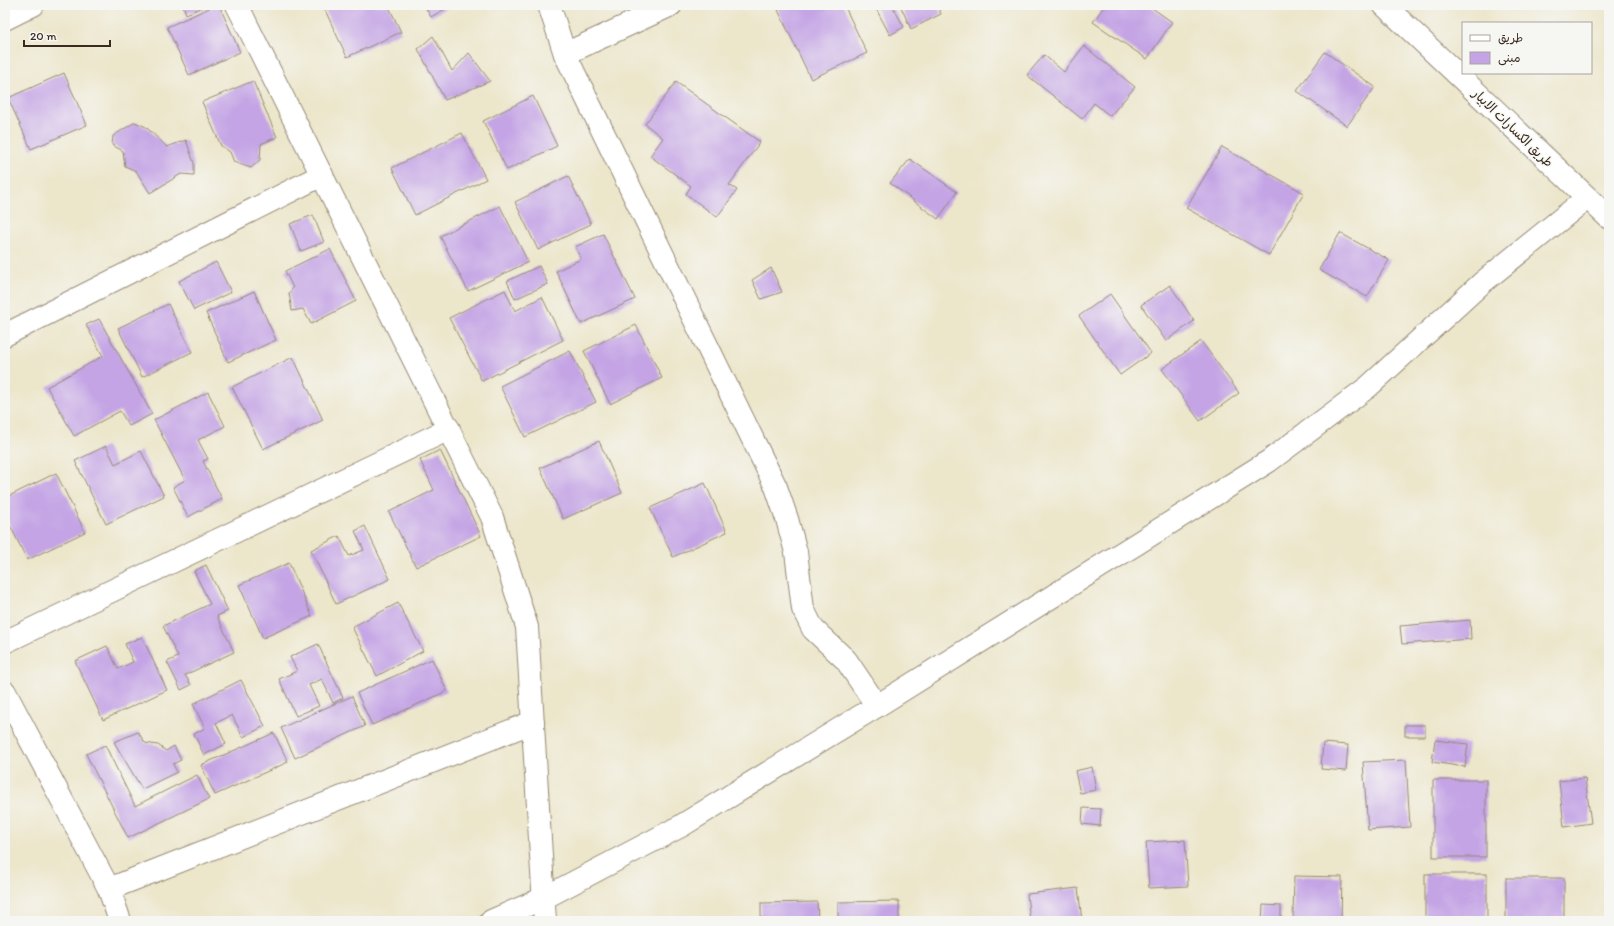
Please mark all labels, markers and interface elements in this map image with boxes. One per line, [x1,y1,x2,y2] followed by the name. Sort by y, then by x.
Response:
[24,22,110,48] scale bar
[1462,22,1592,74] legend
[30,29,57,43] text: 20 m
[1498,31,1523,45] text: طريق
[1498,51,1521,66] text: مبنى
[1468,85,1556,171] street label: طريق الكسارات الابيار

